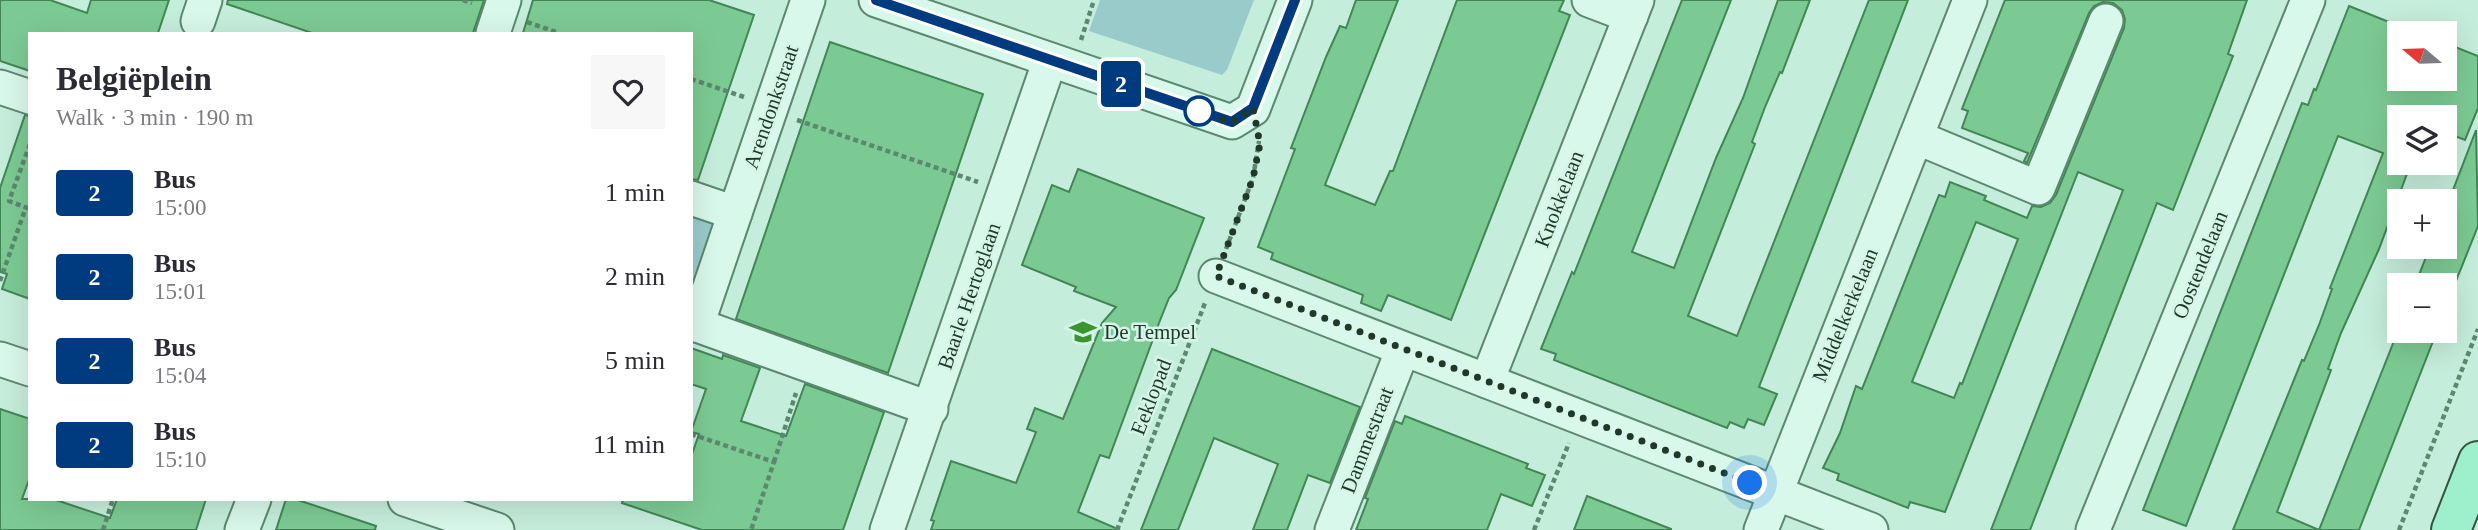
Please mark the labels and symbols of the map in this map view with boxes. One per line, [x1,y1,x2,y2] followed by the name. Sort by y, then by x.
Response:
[2387,21,2457,91] north arrow
[739,42,803,172] street label: Arendonkstraat
[1098,61,1144,107] line badge: 2
[1184,96,1214,126] unlabelled marker
[1530,147,1589,251] street label: Knokkelaan
[2167,207,2233,322] street label: Oostendelaan
[933,219,1005,372] street label: Baarle Hertoglaan
[1807,244,1883,385] street label: Middelkerkelaan
[1068,317,1098,347] school or university icon: De Tempel
[1104,320,1196,344] place label: De Tempel
[1126,355,1177,438] street label: Eeklopad
[1336,383,1398,497] street label: Dammestraat
[1732,465,1767,500] your location

